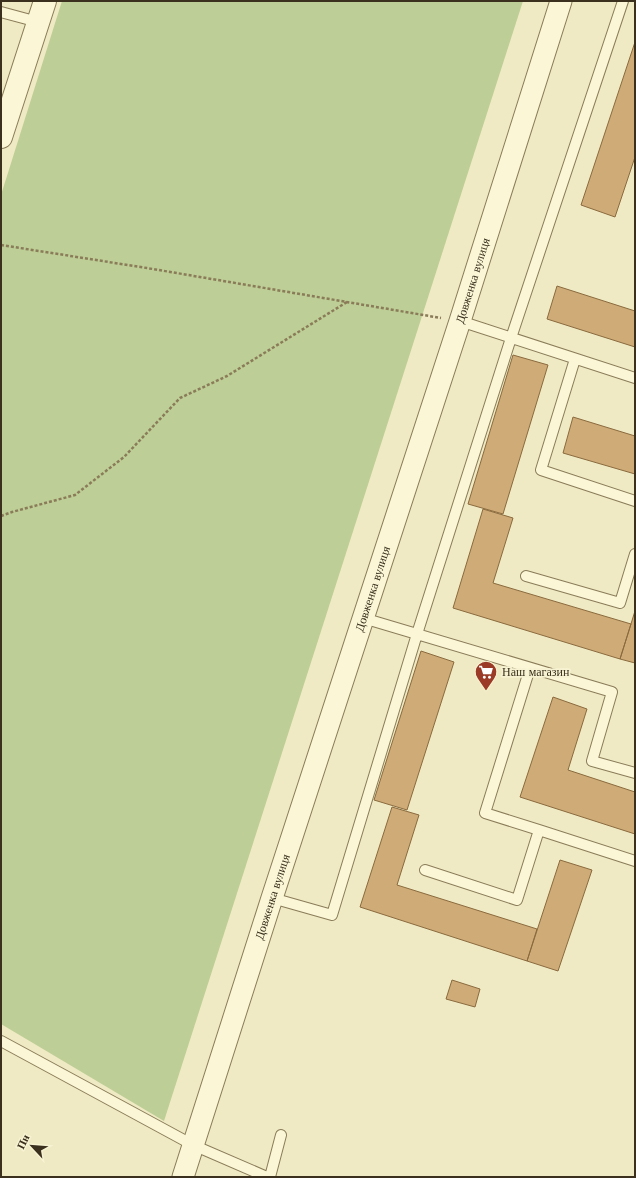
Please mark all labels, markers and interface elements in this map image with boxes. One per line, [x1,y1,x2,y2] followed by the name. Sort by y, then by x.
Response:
[452,235,493,325] street label: Довженка вулиця
[351,544,393,633] street label: Довженка вулиця
[473,659,499,692] supermarket icon: Наш магазин
[502,664,570,679] place label: Наш магазин
[251,852,293,941] street label: Довженка вулиця
[12,1126,52,1166] north arrow
[13,1131,33,1151] text: Пн

